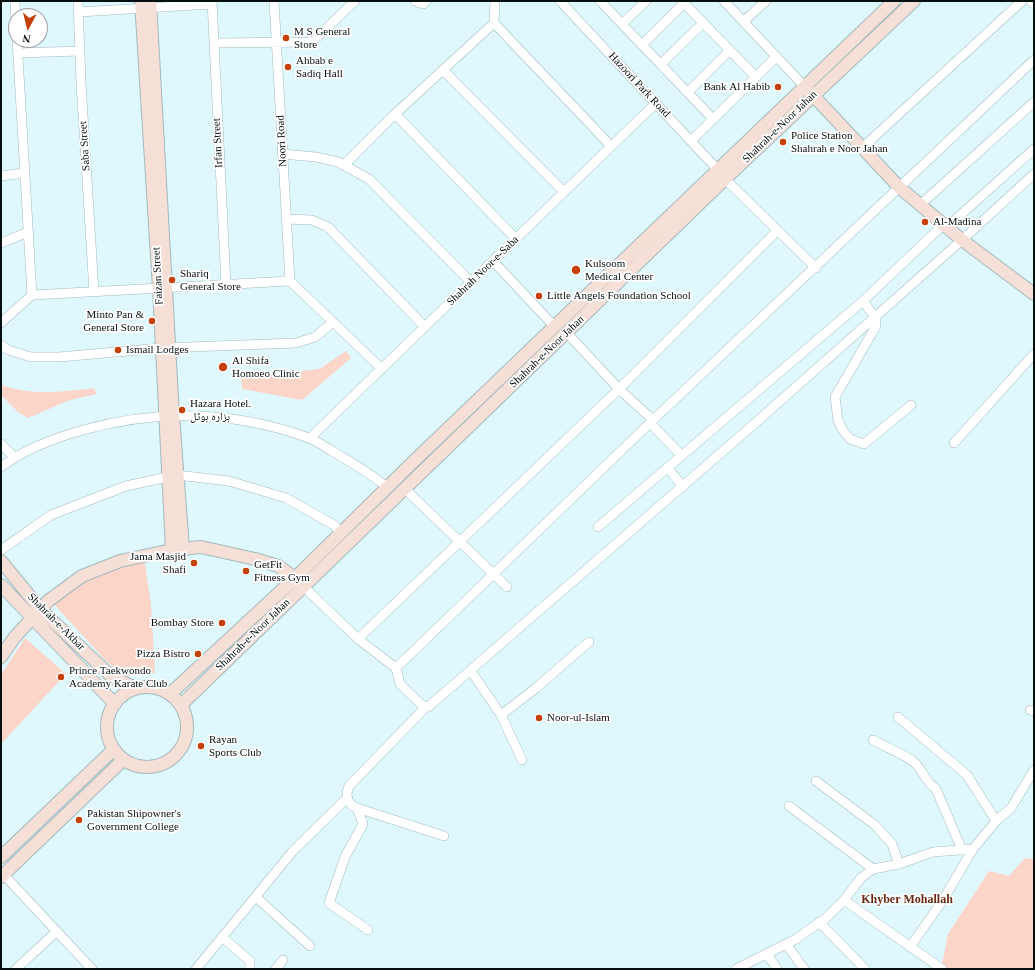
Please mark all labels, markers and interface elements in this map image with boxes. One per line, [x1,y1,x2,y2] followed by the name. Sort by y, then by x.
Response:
[8,8,48,48] north arrow
[294,25,350,51] place label: M S General Store
[22,32,31,45] text: N
[281,33,291,43] marker: M S General Store
[605,50,673,120] street label: Hazoori Park Road
[296,54,343,80] place label: Ahbab e Sadiq Hall
[283,62,293,72] marker: Ahbab e Sadiq Hall
[703,80,770,94] place label: Bank Al Habib
[773,82,783,92] marker: Bank Al Habib
[740,88,820,166] street label: Shahrah-e-Noor Jahan
[274,115,290,167] street label: Noori Road
[210,118,226,168] street label: Irfan Street
[77,121,93,171] street label: Saba Street
[791,129,888,155] place label: Police Station Shahrah e Noor Jahan
[778,137,788,147] marker: Police Station Shahrah e Noor Jahan
[933,215,981,229] place label: Al-Madina
[920,217,930,227] marker: Al-Madina
[444,233,522,309] street label: Shahrah Noor-e-Saba
[150,247,166,305] street label: Faizan Street
[585,257,653,283] place label: Kulsoom Medical Center
[570,264,582,276] marker: Kulsoom Medical Center
[180,267,241,293] place label: Shariq General Store
[167,275,177,285] marker: Shariq General Store
[547,289,691,303] place label: Little Angels Foundation School
[534,291,544,301] marker: Little Angels Foundation School
[83,308,144,334] place label: Minto Pan & General Store
[507,313,587,391] street label: Shahrah-e-Noor Jahan
[147,316,157,326] marker: Minto Pan & General Store
[126,343,189,357] place label: Ismail Lodges
[113,345,123,355] marker: Ismail Lodges
[232,354,300,380] place label: Al Shifa Homoeo Clinic
[217,361,229,373] marker: Al Shifa Homoeo Clinic
[190,397,251,423] place label: Hazara Hotel۔ ہزارہ ہوٹل
[177,405,187,415] marker: Hazara Hotel۔ ہزارہ ہوٹل
[130,550,186,576] place label: Jama Masjid Shafi
[189,558,199,568] marker: Jama Masjid Shafi
[254,558,310,584] place label: GetFit Fitness Gym
[241,566,251,576] marker: GetFit Fitness Gym
[25,591,87,653] street label: Shahrah-e-Akbar
[213,596,293,674] street label: Shahrah-e-Noor Jahan
[151,616,214,630] place label: Bombay Store
[217,618,227,628] marker: Bombay Store
[137,647,190,661] place label: Pizza Bistro
[193,649,203,659] marker: Pizza Bistro
[69,664,167,690] place label: Prince Taekwondo Academy Karate Club
[56,672,66,682] marker: Prince Taekwondo Academy Karate Club
[547,711,610,725] place label: Noor-ul-Islam
[534,713,544,723] marker: Noor-ul-Islam
[209,733,261,759] place label: Rayan Sports Club
[196,741,206,751] marker: Rayan Sports Club
[87,807,181,833] place label: Pakistan Shipowner's Government College
[74,815,84,825] marker: Pakistan Shipowner's Government College
[861,893,953,907] district label: Khyber Mohallah

